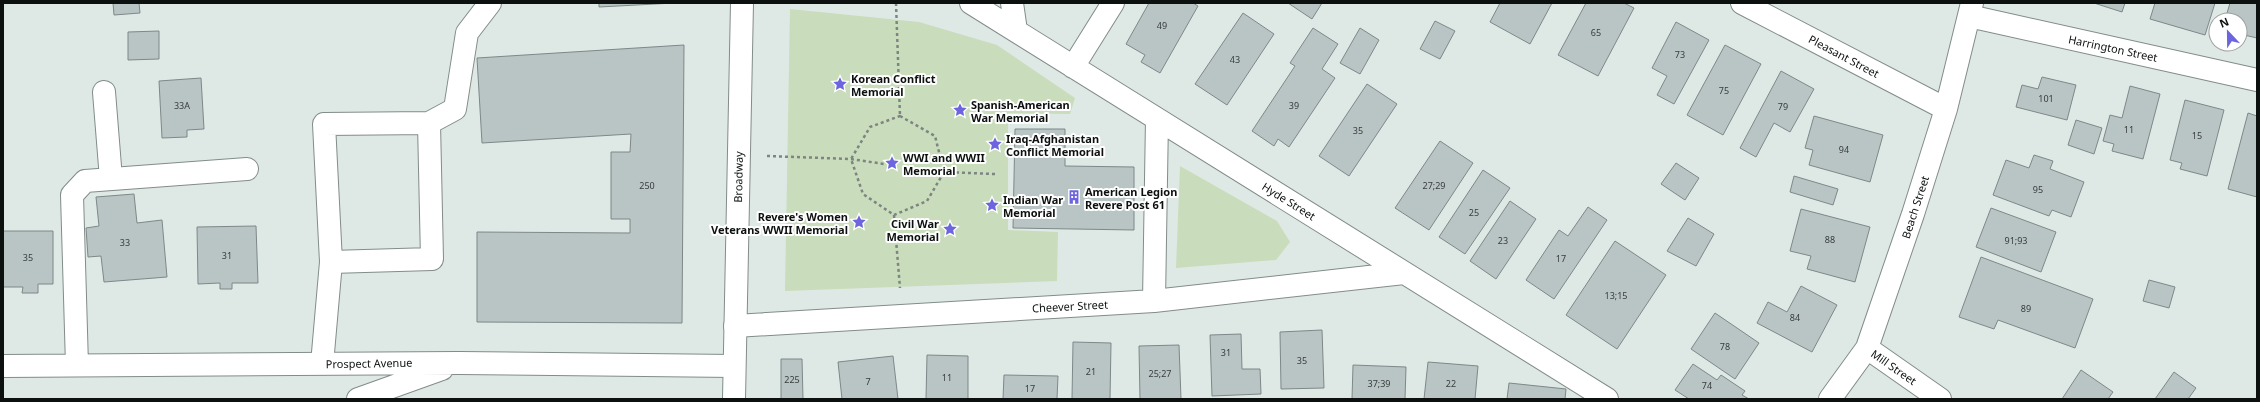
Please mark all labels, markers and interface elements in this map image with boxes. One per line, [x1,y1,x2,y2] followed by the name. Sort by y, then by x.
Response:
[2208,12,2248,52] north arrow
[2217,14,2231,31] text: N
[1157,19,1167,32] house number: 49
[1591,26,1601,39] house number: 65
[1806,31,1882,81] street label: Pleasant Street
[2067,31,2159,65] street label: Harrington Street
[1675,48,1685,61] house number: 73
[1230,53,1240,66] house number: 43
[851,71,936,99] place label: Korean Conflict Memorial
[832,76,848,92] place icon: Korean Conflict Memorial
[1719,84,1729,97] house number: 75
[2038,92,2054,105] house number: 101
[971,97,1070,125] place label: Spanish-American War Memorial
[174,99,190,112] house number: 33A
[1289,99,1299,112] house number: 39
[1778,100,1788,113] house number: 79
[952,102,968,118] place icon: Spanish-American War Memorial
[2124,123,2134,136] house number: 11
[1353,124,1363,137] house number: 35
[2192,129,2202,142] house number: 15
[1006,131,1104,159] place label: Iraq-Afghanistan Conflict Memorial
[987,136,1003,152] place icon: Iraq-Afghanistan Conflict Memorial
[1839,143,1849,156] house number: 94
[903,150,985,178] place label: WWI and WWII Memorial
[730,151,746,203] street label: Broadway
[884,155,900,171] place icon: WWI and WWII Memorial
[1898,174,1932,240] street label: Beach Street
[639,179,655,192] house number: 250
[1259,179,1319,223] street label: Hyde Street
[1422,179,1446,192] house number: 27;29
[2033,183,2043,196] house number: 95
[1085,184,1177,212] place label: American Legion Revere Post 61
[1066,189,1082,205] building icon: American Legion Revere Post 61
[1003,192,1063,220] place label: Indian War Memorial
[984,197,1000,213] place icon: Indian War Memorial
[1469,206,1479,219] house number: 25
[711,209,848,237] place label: Revere's Women Veterans WWII Memorial
[851,214,867,230] place icon: Revere's Women Veterans WWII Memorial
[886,216,939,244] place label: Civil War Memorial
[942,221,958,237] place icon: Civil War Memorial
[1825,233,1835,246] house number: 88
[1498,234,1508,247] house number: 23
[2004,234,2028,247] house number: 91;93
[120,236,130,249] house number: 33
[222,249,232,262] house number: 31
[23,251,33,264] house number: 35
[1556,252,1566,265] house number: 17
[1604,289,1628,302] house number: 13;15
[1032,297,1108,315] street label: Cheever Street
[2021,302,2031,315] house number: 89
[1790,311,1800,324] house number: 84
[1720,340,1730,353] house number: 78
[1221,346,1231,359] house number: 31
[1868,346,1920,388] street label: Mill Street
[1297,354,1307,367] house number: 35
[326,355,412,371] street label: Prospect Avenue
[1086,365,1096,378] house number: 21
[1148,367,1172,380] house number: 25;27
[942,371,952,384] house number: 11
[784,373,800,386] house number: 225
[865,375,871,388] house number: 7
[1367,377,1391,390] house number: 37;39
[1446,377,1456,390] house number: 22
[1702,379,1712,392] house number: 74
[1025,382,1035,395] house number: 17

